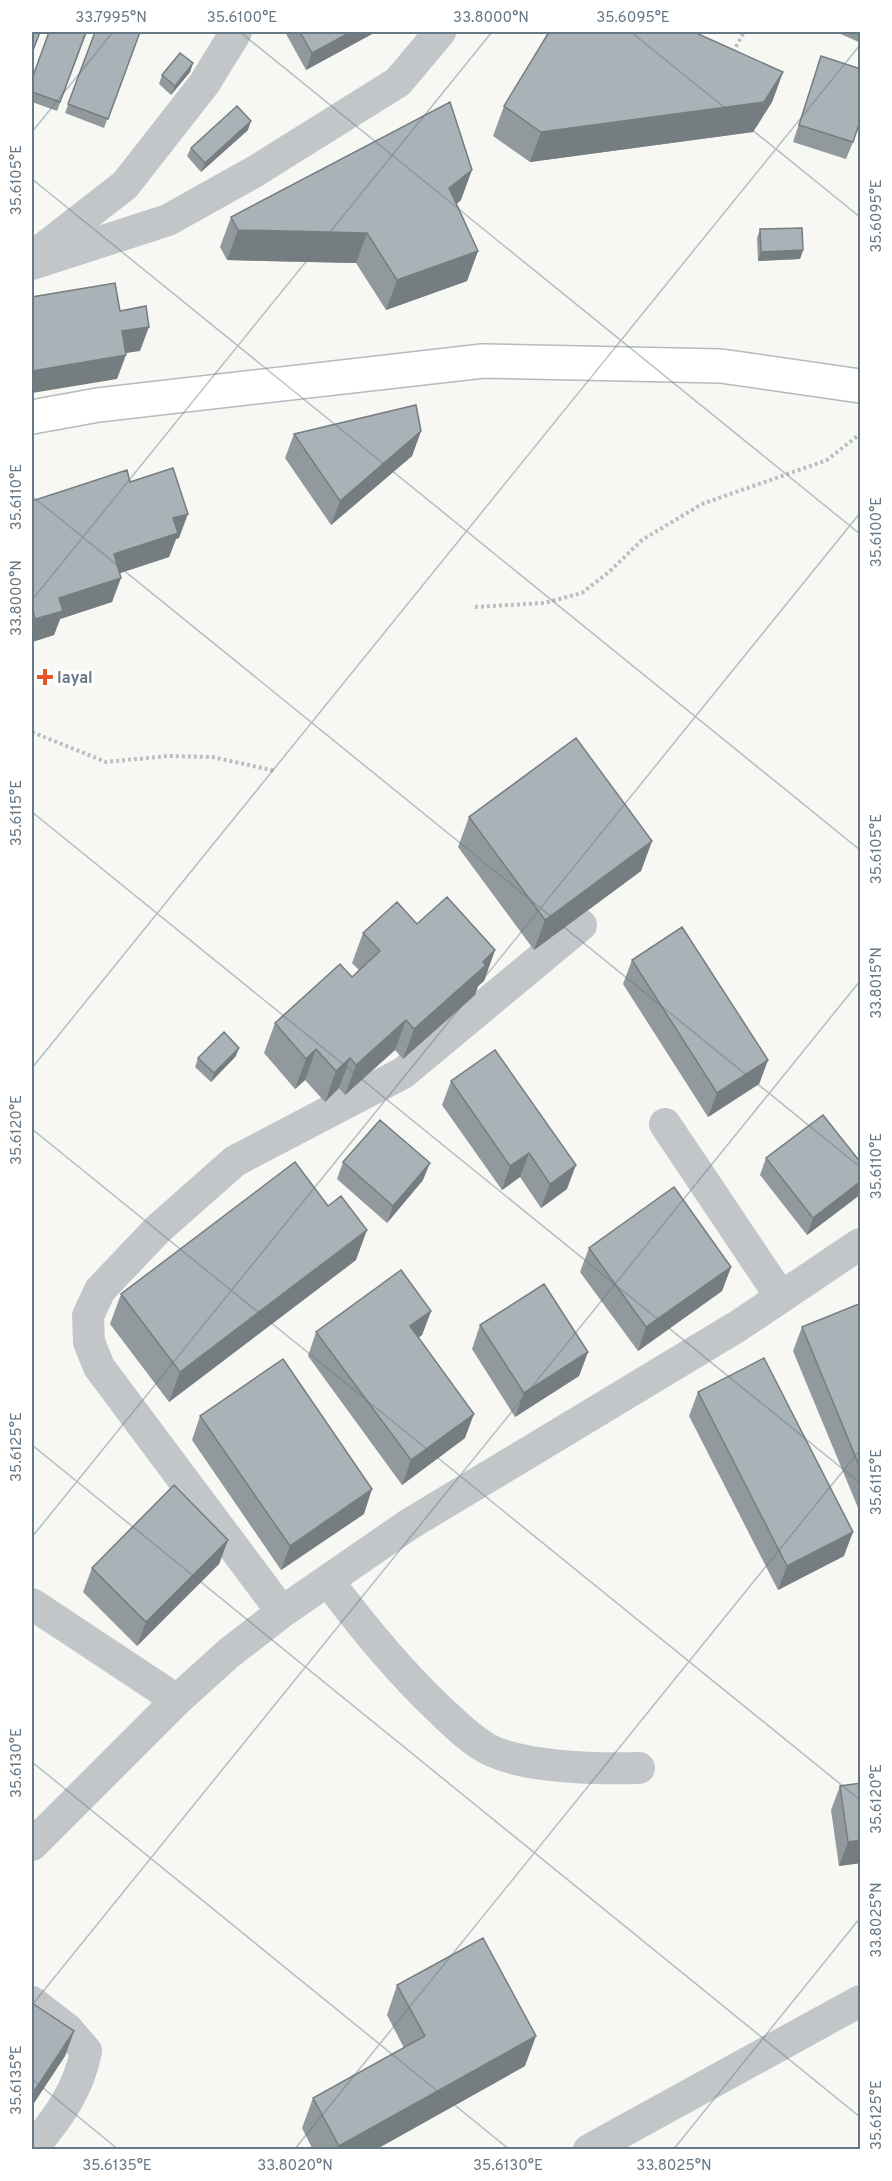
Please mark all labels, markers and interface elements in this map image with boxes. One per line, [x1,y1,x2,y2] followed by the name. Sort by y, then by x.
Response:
[75,9,147,28] text: 33.7995°N
[207,9,277,28] text: 35.6100°E
[453,9,529,28] text: 33.8000°N
[596,9,670,28] text: 35.6095°E
[8,145,27,215] text: 35.6105°E
[868,179,887,253] text: 35.6095°E
[8,464,27,530] text: 35.6110°E
[868,497,887,567] text: 35.6100°E
[8,560,27,636] text: 33.8000°N
[57,669,93,689] place label: layal
[38,670,52,684] marker: layal
[8,780,27,846] text: 35.6115°E
[868,814,887,884] text: 35.6105°E
[868,947,887,1019] text: 33.8015°N
[8,1095,27,1165] text: 35.6120°E
[868,1133,887,1199] text: 35.6110°E
[8,1412,27,1482] text: 35.6125°E
[868,1449,887,1515] text: 35.6115°E
[8,1728,27,1798] text: 35.6130°E
[868,1764,887,1834] text: 35.6120°E
[868,1882,887,1958] text: 33.8025°N
[8,2045,27,2115] text: 35.6135°E
[868,2080,887,2150] text: 35.6125°E
[82,2157,152,2176] text: 35.6135°E
[257,2157,333,2176] text: 33.8020°N
[473,2157,543,2176] text: 35.6130°E
[636,2157,712,2176] text: 33.8025°N

